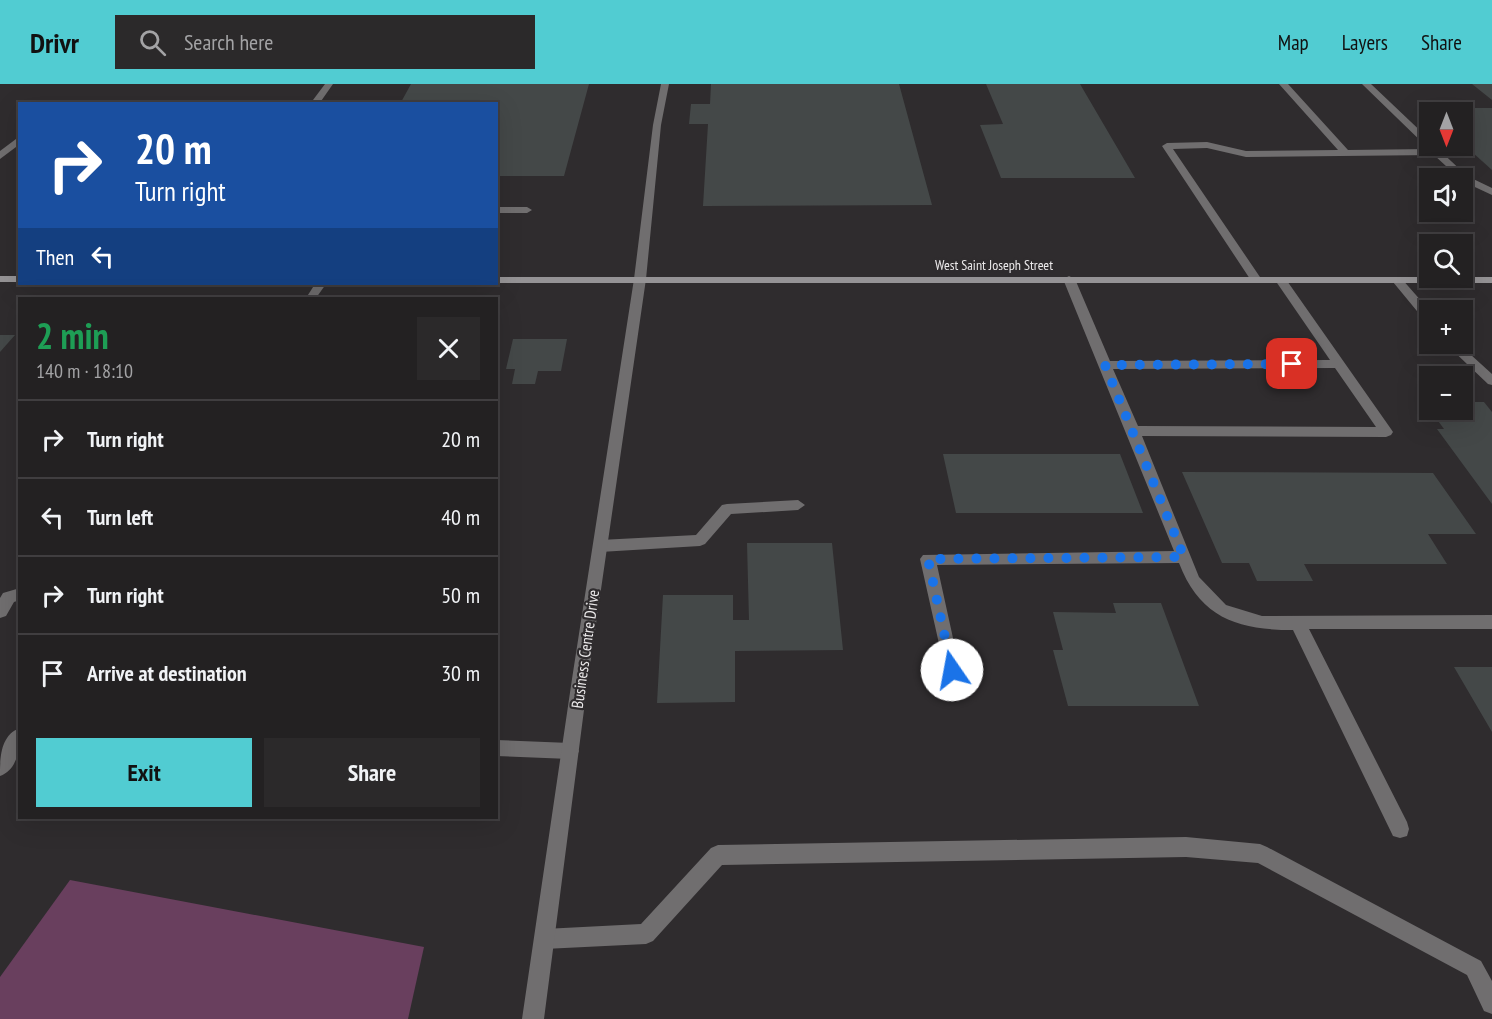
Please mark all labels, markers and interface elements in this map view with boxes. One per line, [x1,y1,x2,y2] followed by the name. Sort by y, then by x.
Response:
[115,15,535,69] search box
[30,24,79,61] text: Drivr
[136,26,169,59] icon: search
[184,28,273,56] text: Search here
[1278,29,1309,56] text: Map
[1342,29,1388,56] text: Layers
[1421,29,1462,56] text: Share
[1419,102,1473,156] north arrow
[1419,102,1473,420] map controls
[135,121,212,176] text: 20 m
[36,126,114,204] icon: right
[1419,168,1473,222] button: sound
[135,174,226,208] text: Turn right
[1419,234,1473,288] button: search
[86,240,119,273] icon: left
[36,243,74,271] text: Then
[935,256,1053,274] street label: West Saint Joseph Street
[1419,300,1473,354] button: +
[36,312,109,359] text: 2 min
[417,317,480,380] button: close
[1266,338,1317,389] pin
[1275,347,1308,380] icon: arrive
[36,358,133,384] text: 140 m · 18:10
[1419,366,1473,420] button: −
[36,423,69,456] icon: right
[87,425,164,453] text: Turn right
[441,425,480,453] text: 20 m
[36,501,69,534] icon: left
[87,503,153,531] text: Turn left
[441,503,480,531] text: 40 m
[36,579,69,612] icon: right
[87,581,164,609] text: Turn right
[441,581,480,609] text: 50 m
[567,588,603,710] street label: Business Centre Drive
[920,638,984,702] position arrow
[36,657,69,690] icon: arrive
[87,659,247,687] text: Arrive at destination
[441,659,480,687] text: 30 m
[36,738,252,807] button: Exit
[264,738,480,807] button: Share

